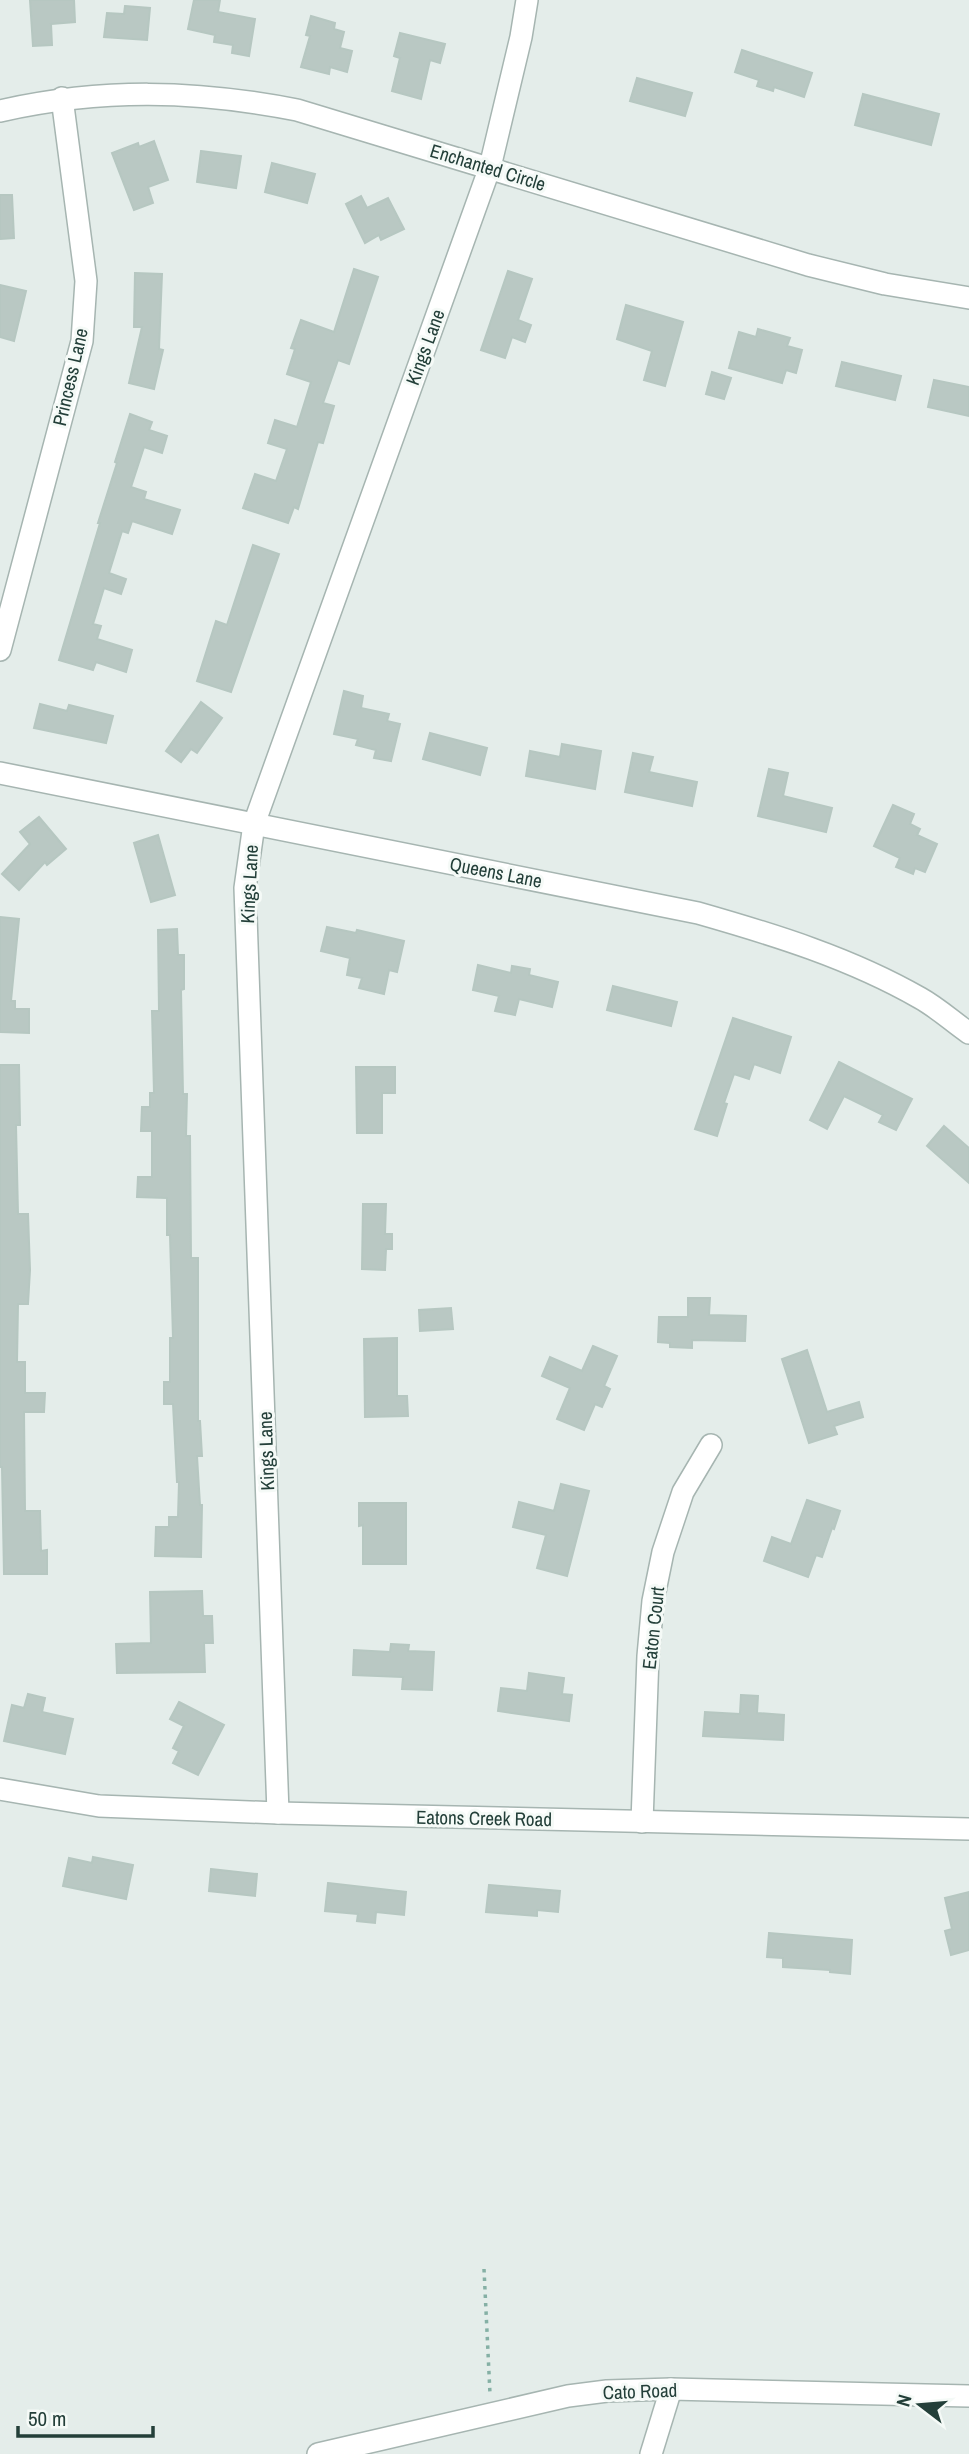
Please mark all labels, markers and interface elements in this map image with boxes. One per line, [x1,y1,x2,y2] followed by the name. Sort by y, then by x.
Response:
[427,137,549,197] street label: Enchanted Circle
[399,306,451,388] street label: Kings Lane
[46,326,94,428] street label: Princess Lane
[234,844,264,924] street label: Kings Lane
[448,850,544,894] street label: Queens Lane
[252,1411,280,1491] street label: Kings Lane
[636,1585,670,1671] street label: Eaton Court
[416,1804,552,1832] street label: Eatons Creek Road
[885,2370,955,2440] north arrow
[602,2377,678,2405] street label: Cato Road
[890,2391,918,2409] text: N
[18,2394,152,2438] scale bar
[28,2404,66,2433] text: 50 m

